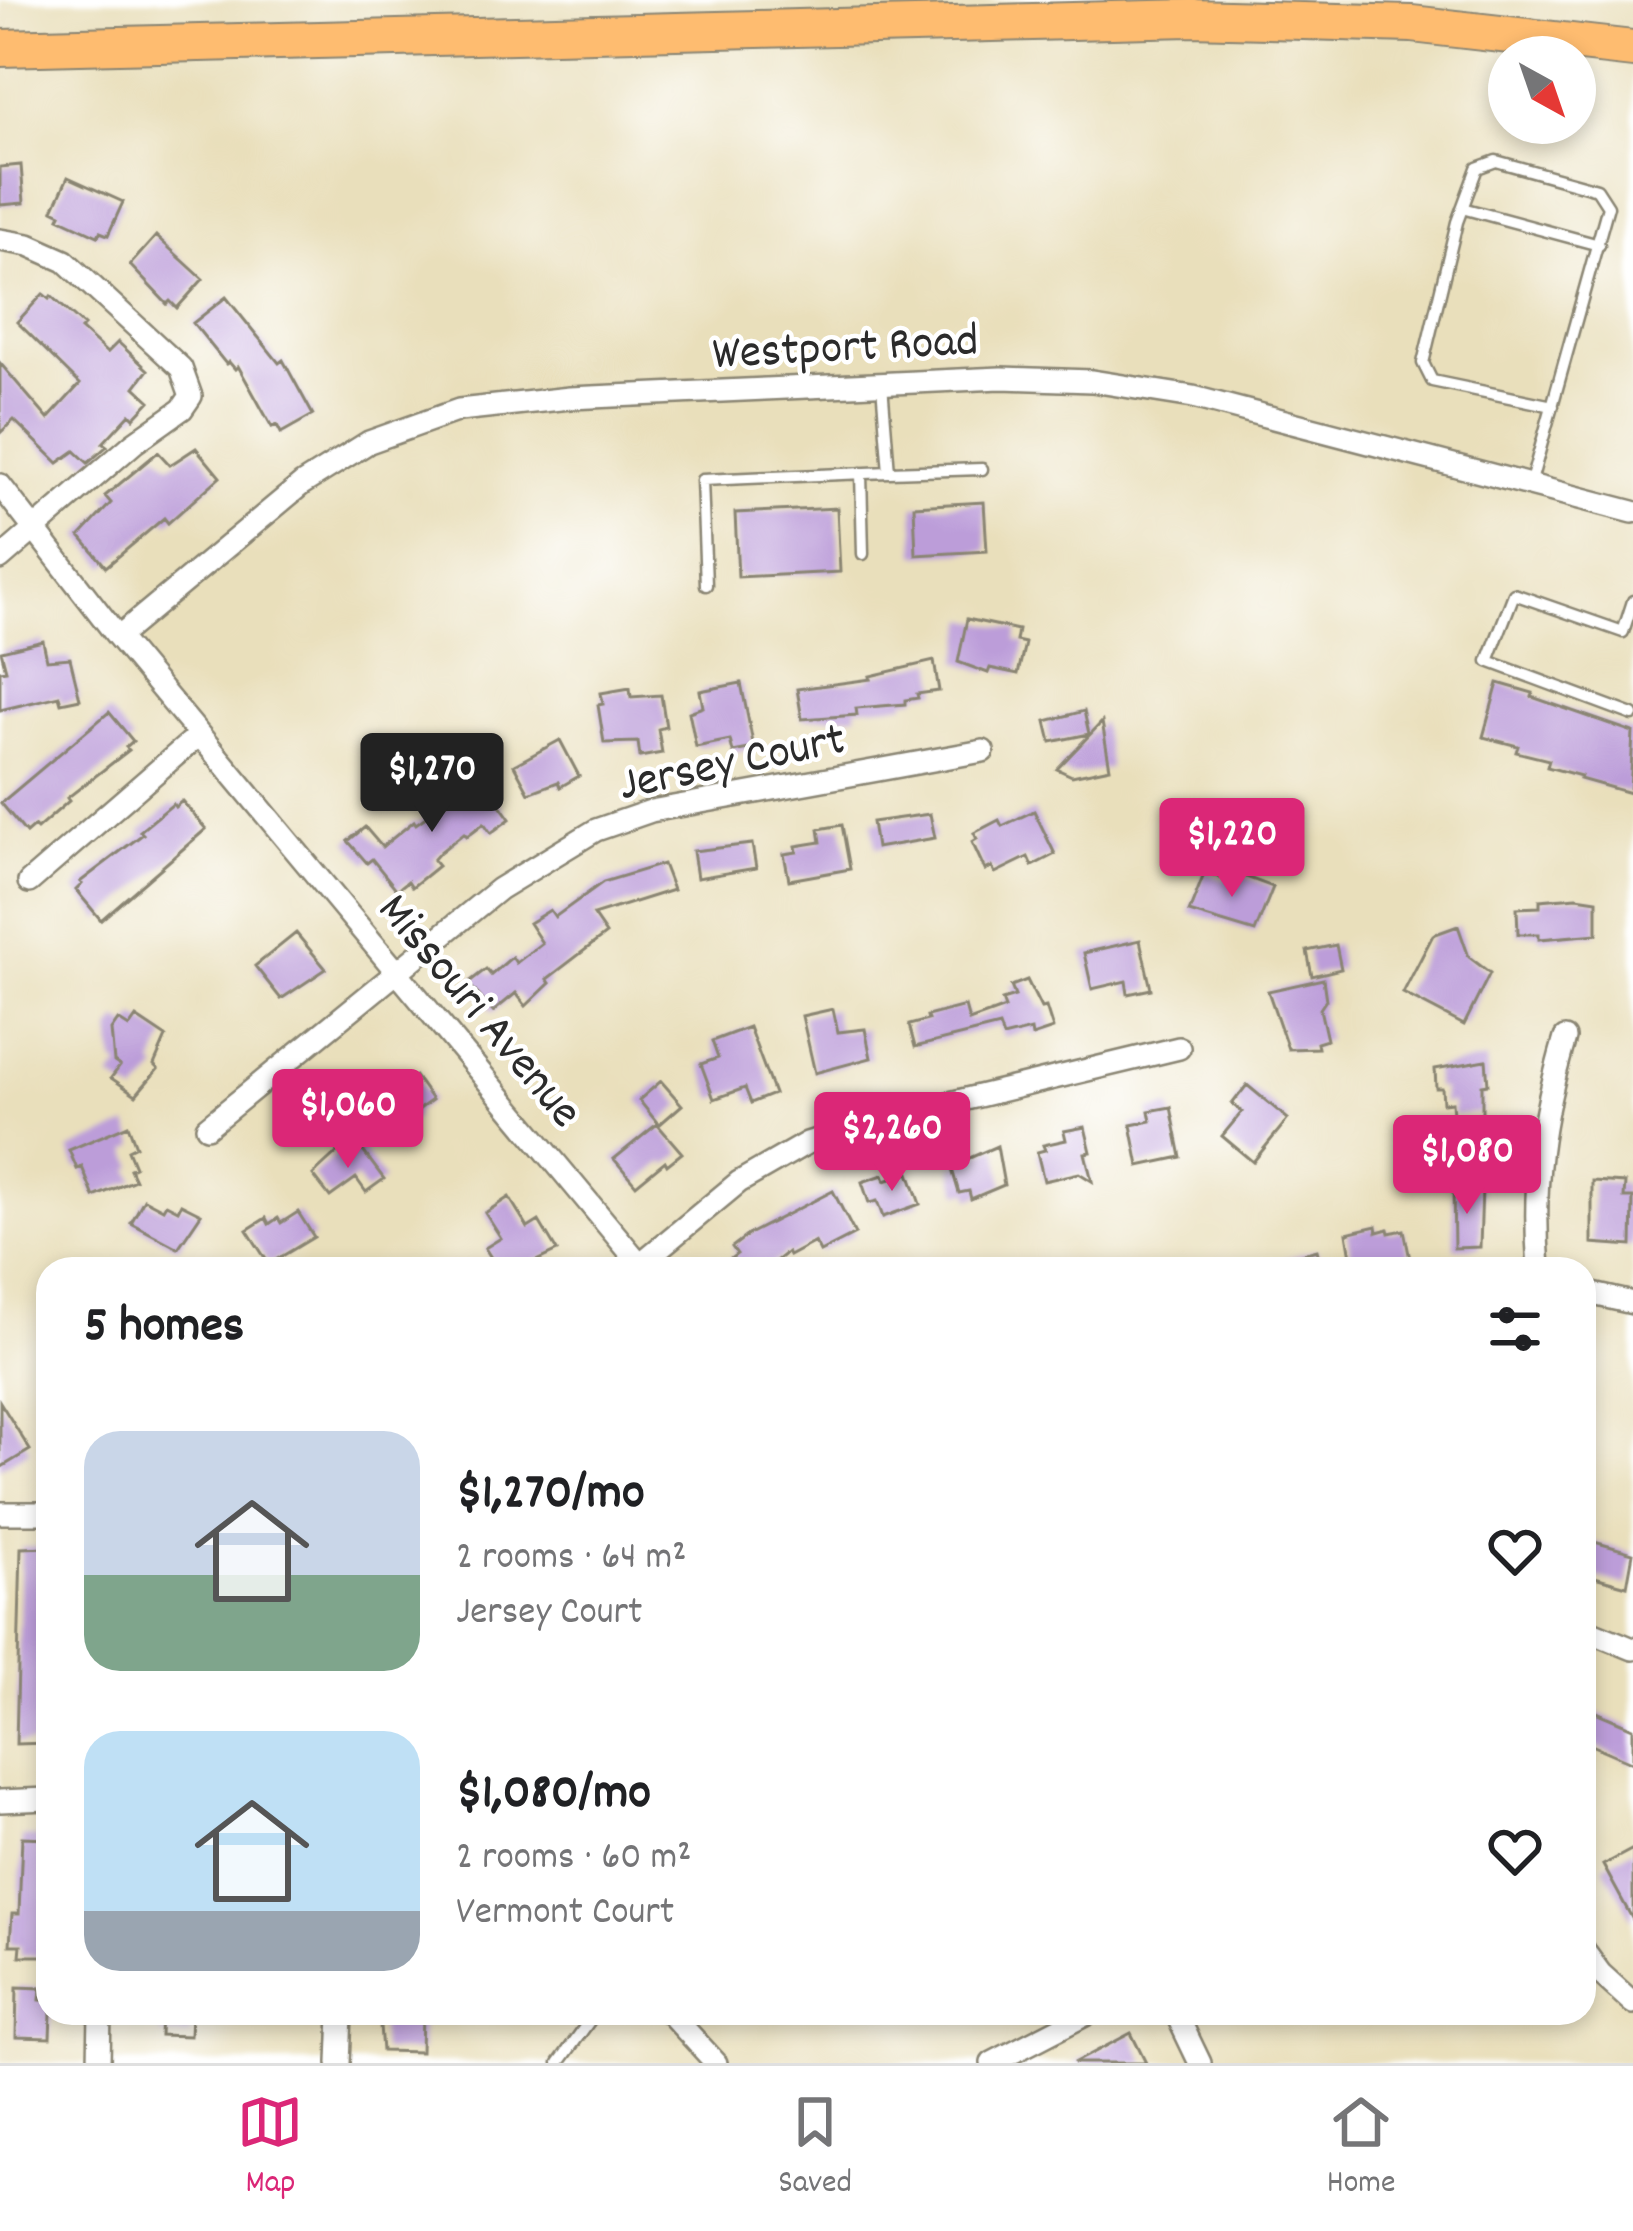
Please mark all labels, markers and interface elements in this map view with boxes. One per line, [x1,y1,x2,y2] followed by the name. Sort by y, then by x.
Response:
[1488,36,1596,144] north arrow
[1488,36,1596,144] map controls
[711,309,980,392] street label: Westport Road
[613,708,852,823] street label: Jersey Court
[334,733,530,835] pin: $1,270
[388,744,476,799] text: $1,270
[1134,798,1330,900] pin: $1,220
[1186,809,1278,864] text: $1,220
[358,880,596,1145] street label: Missouri Avenue
[250,1069,446,1171] pin: $1,060
[299,1080,397,1135] text: $1,060
[794,1092,990,1194] pin: $2,260
[841,1103,943,1158] text: $2,260
[1369,1115,1565,1217] pin: $1,080
[1420,1126,1514,1181] text: $1,080
[84,1293,244,1365] text: 5 homes
[1482,1296,1548,1362] icon: filters
[456,1460,645,1532] text: $1,270/mo
[180,1479,324,1623] icon: home
[1482,1518,1548,1584] icon: heart
[456,1532,686,1587] text: 2 rooms · 64 m²
[456,1587,642,1642] text: Jersey Court
[456,1760,651,1832] text: $1,080/mo
[180,1779,324,1923] icon: home
[1482,1818,1548,1884] icon: heart
[456,1832,691,1887] text: 2 rooms · 60 m²
[456,1887,674,1942] text: Vermont Court
[237,2089,303,2208] tab: Map
[778,2089,852,2208] tab: Saved
[1327,2089,1396,2208] tab: Home

